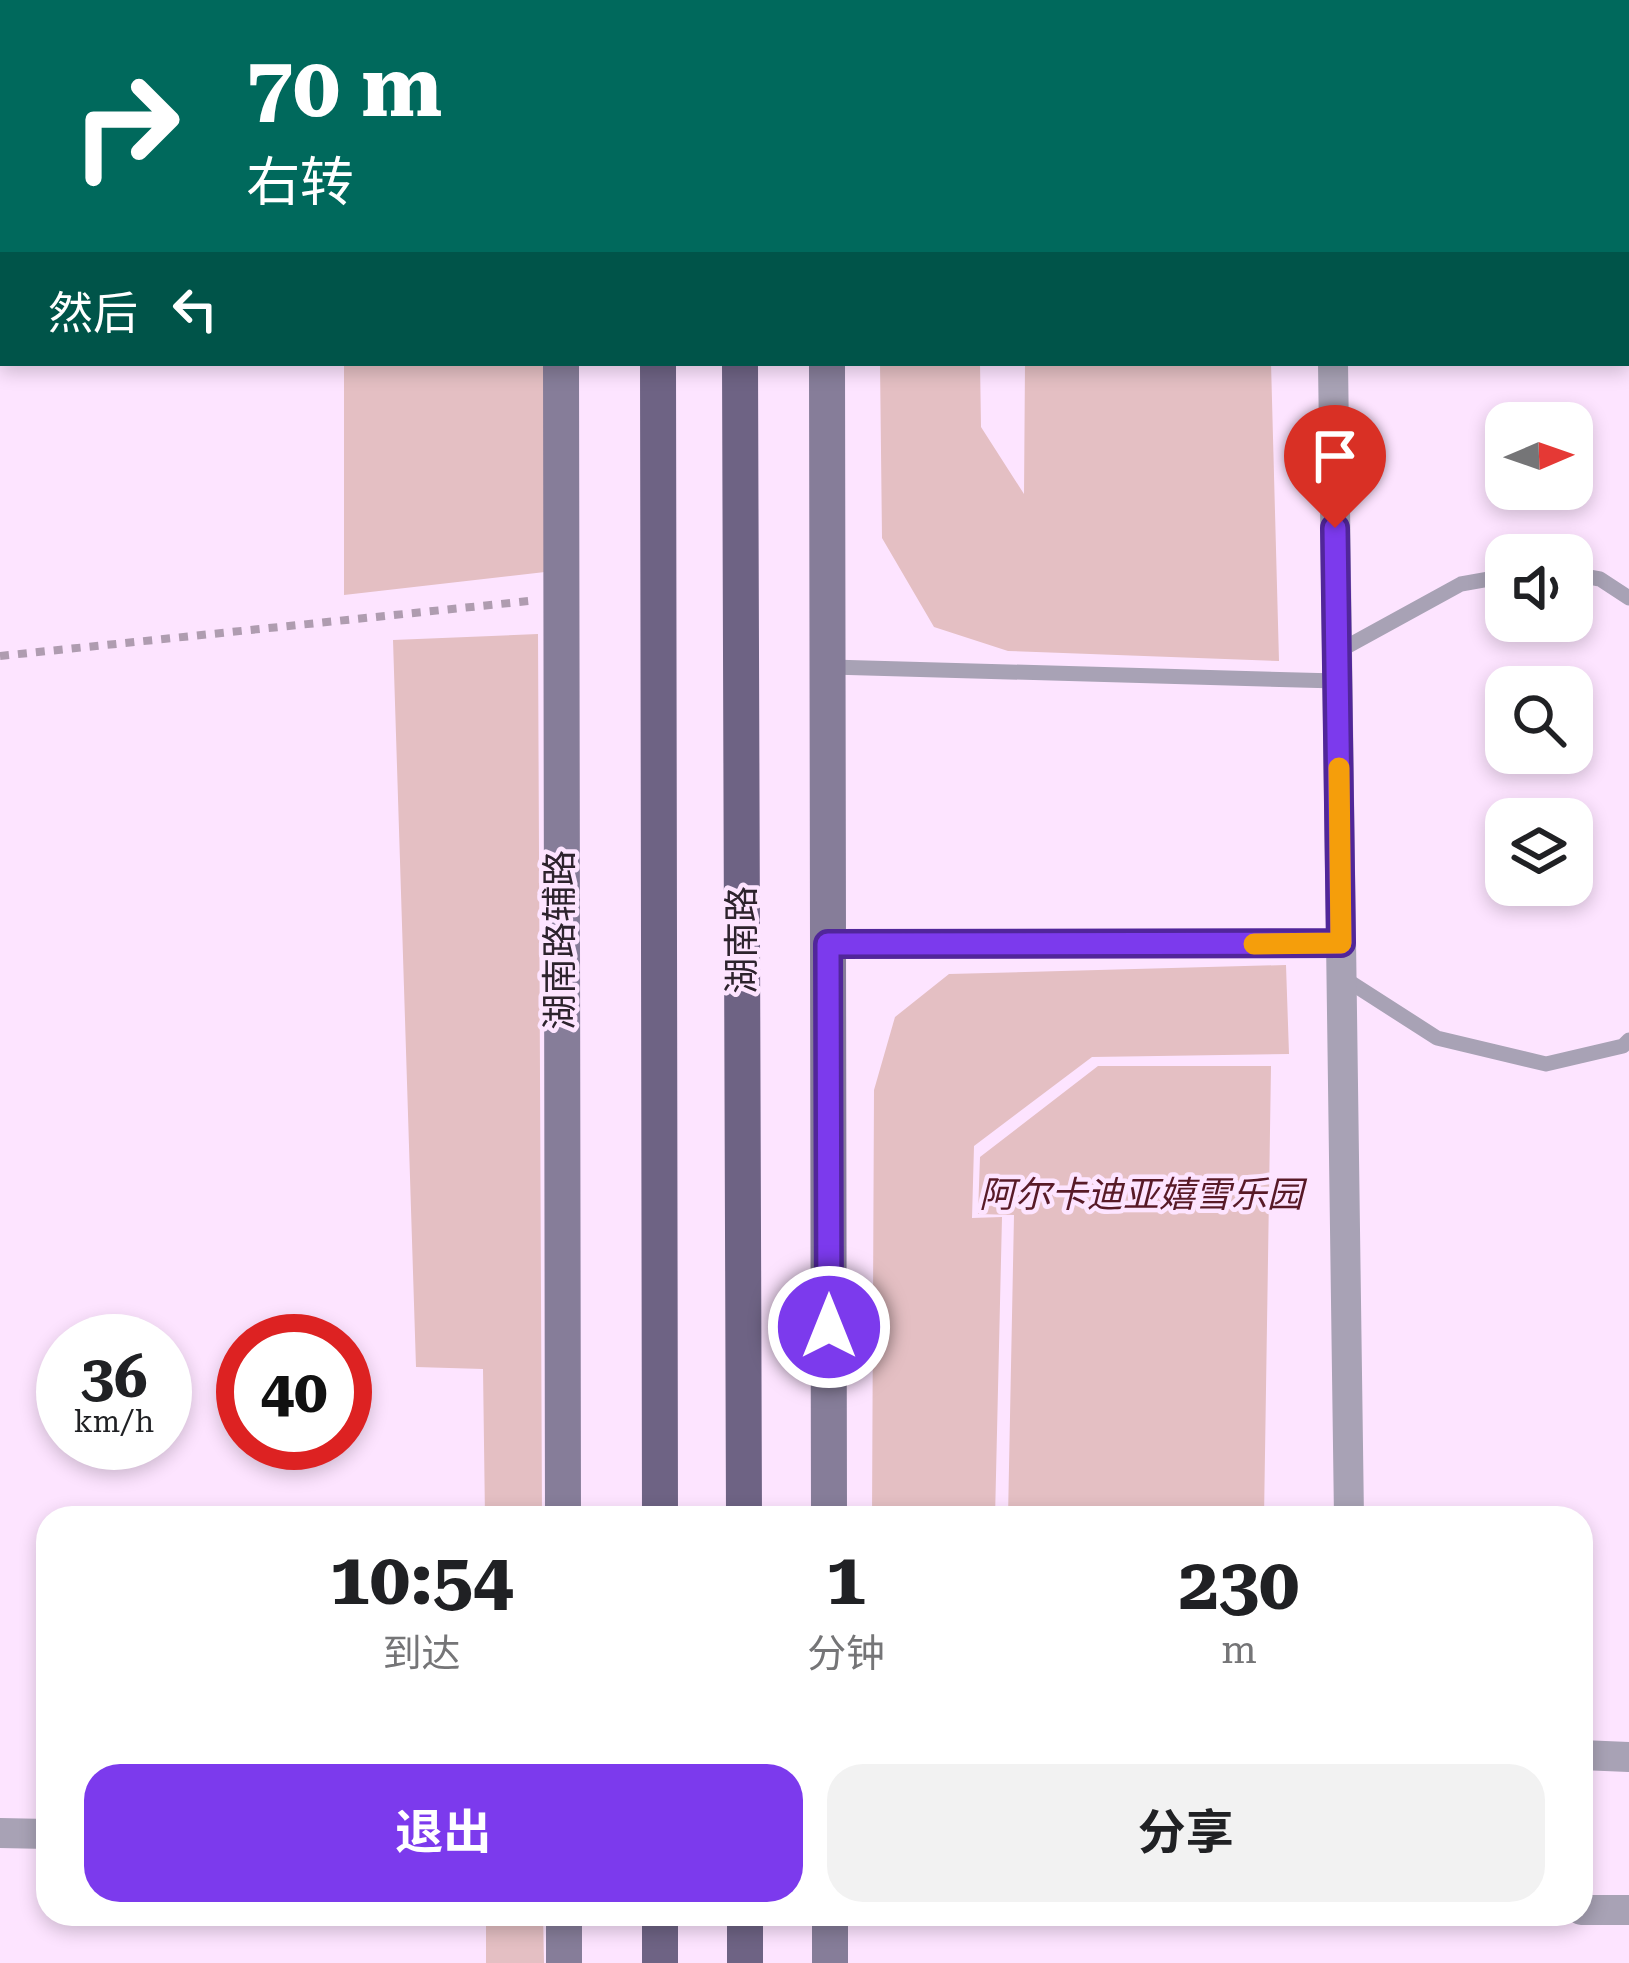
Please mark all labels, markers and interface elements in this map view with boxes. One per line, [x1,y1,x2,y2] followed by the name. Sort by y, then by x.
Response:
[246,38,442,136] text: 70 m
[48,48,204,204] icon: right
[246,151,354,214] text: 右转
[162,276,228,342] icon: left
[48,287,138,340] text: 然后
[1485,402,1593,510] north arrow
[1485,402,1593,906] map controls
[1284,405,1386,528] pin
[1302,423,1368,489] icon: arrive
[1485,534,1593,642] button: sound
[1485,666,1593,774] button: search
[1485,798,1593,906] button: layers
[539,850,581,1030] street label: 湖南路辅路
[721,886,763,994] street label: 湖南路
[979,1174,1308,1216] park label: 阿尔卡迪亚嬉雪乐园
[766,1264,892,1390] position arrow
[216,1314,372,1470] speed limit sign: 40
[80,1341,148,1412] text: 36
[74,1404,154,1439] text: km/h
[330,1537,513,1622] text: 10:54
[826,1537,866,1622] text: 1
[1178,1542,1299,1627] text: 230
[1221,1627,1257,1673] text: m
[382,1631,460,1677] text: 到达
[807,1631,885,1677] text: 分钟
[84,1764,803,1902] button: 退出
[827,1764,1545,1902] button: 分享

